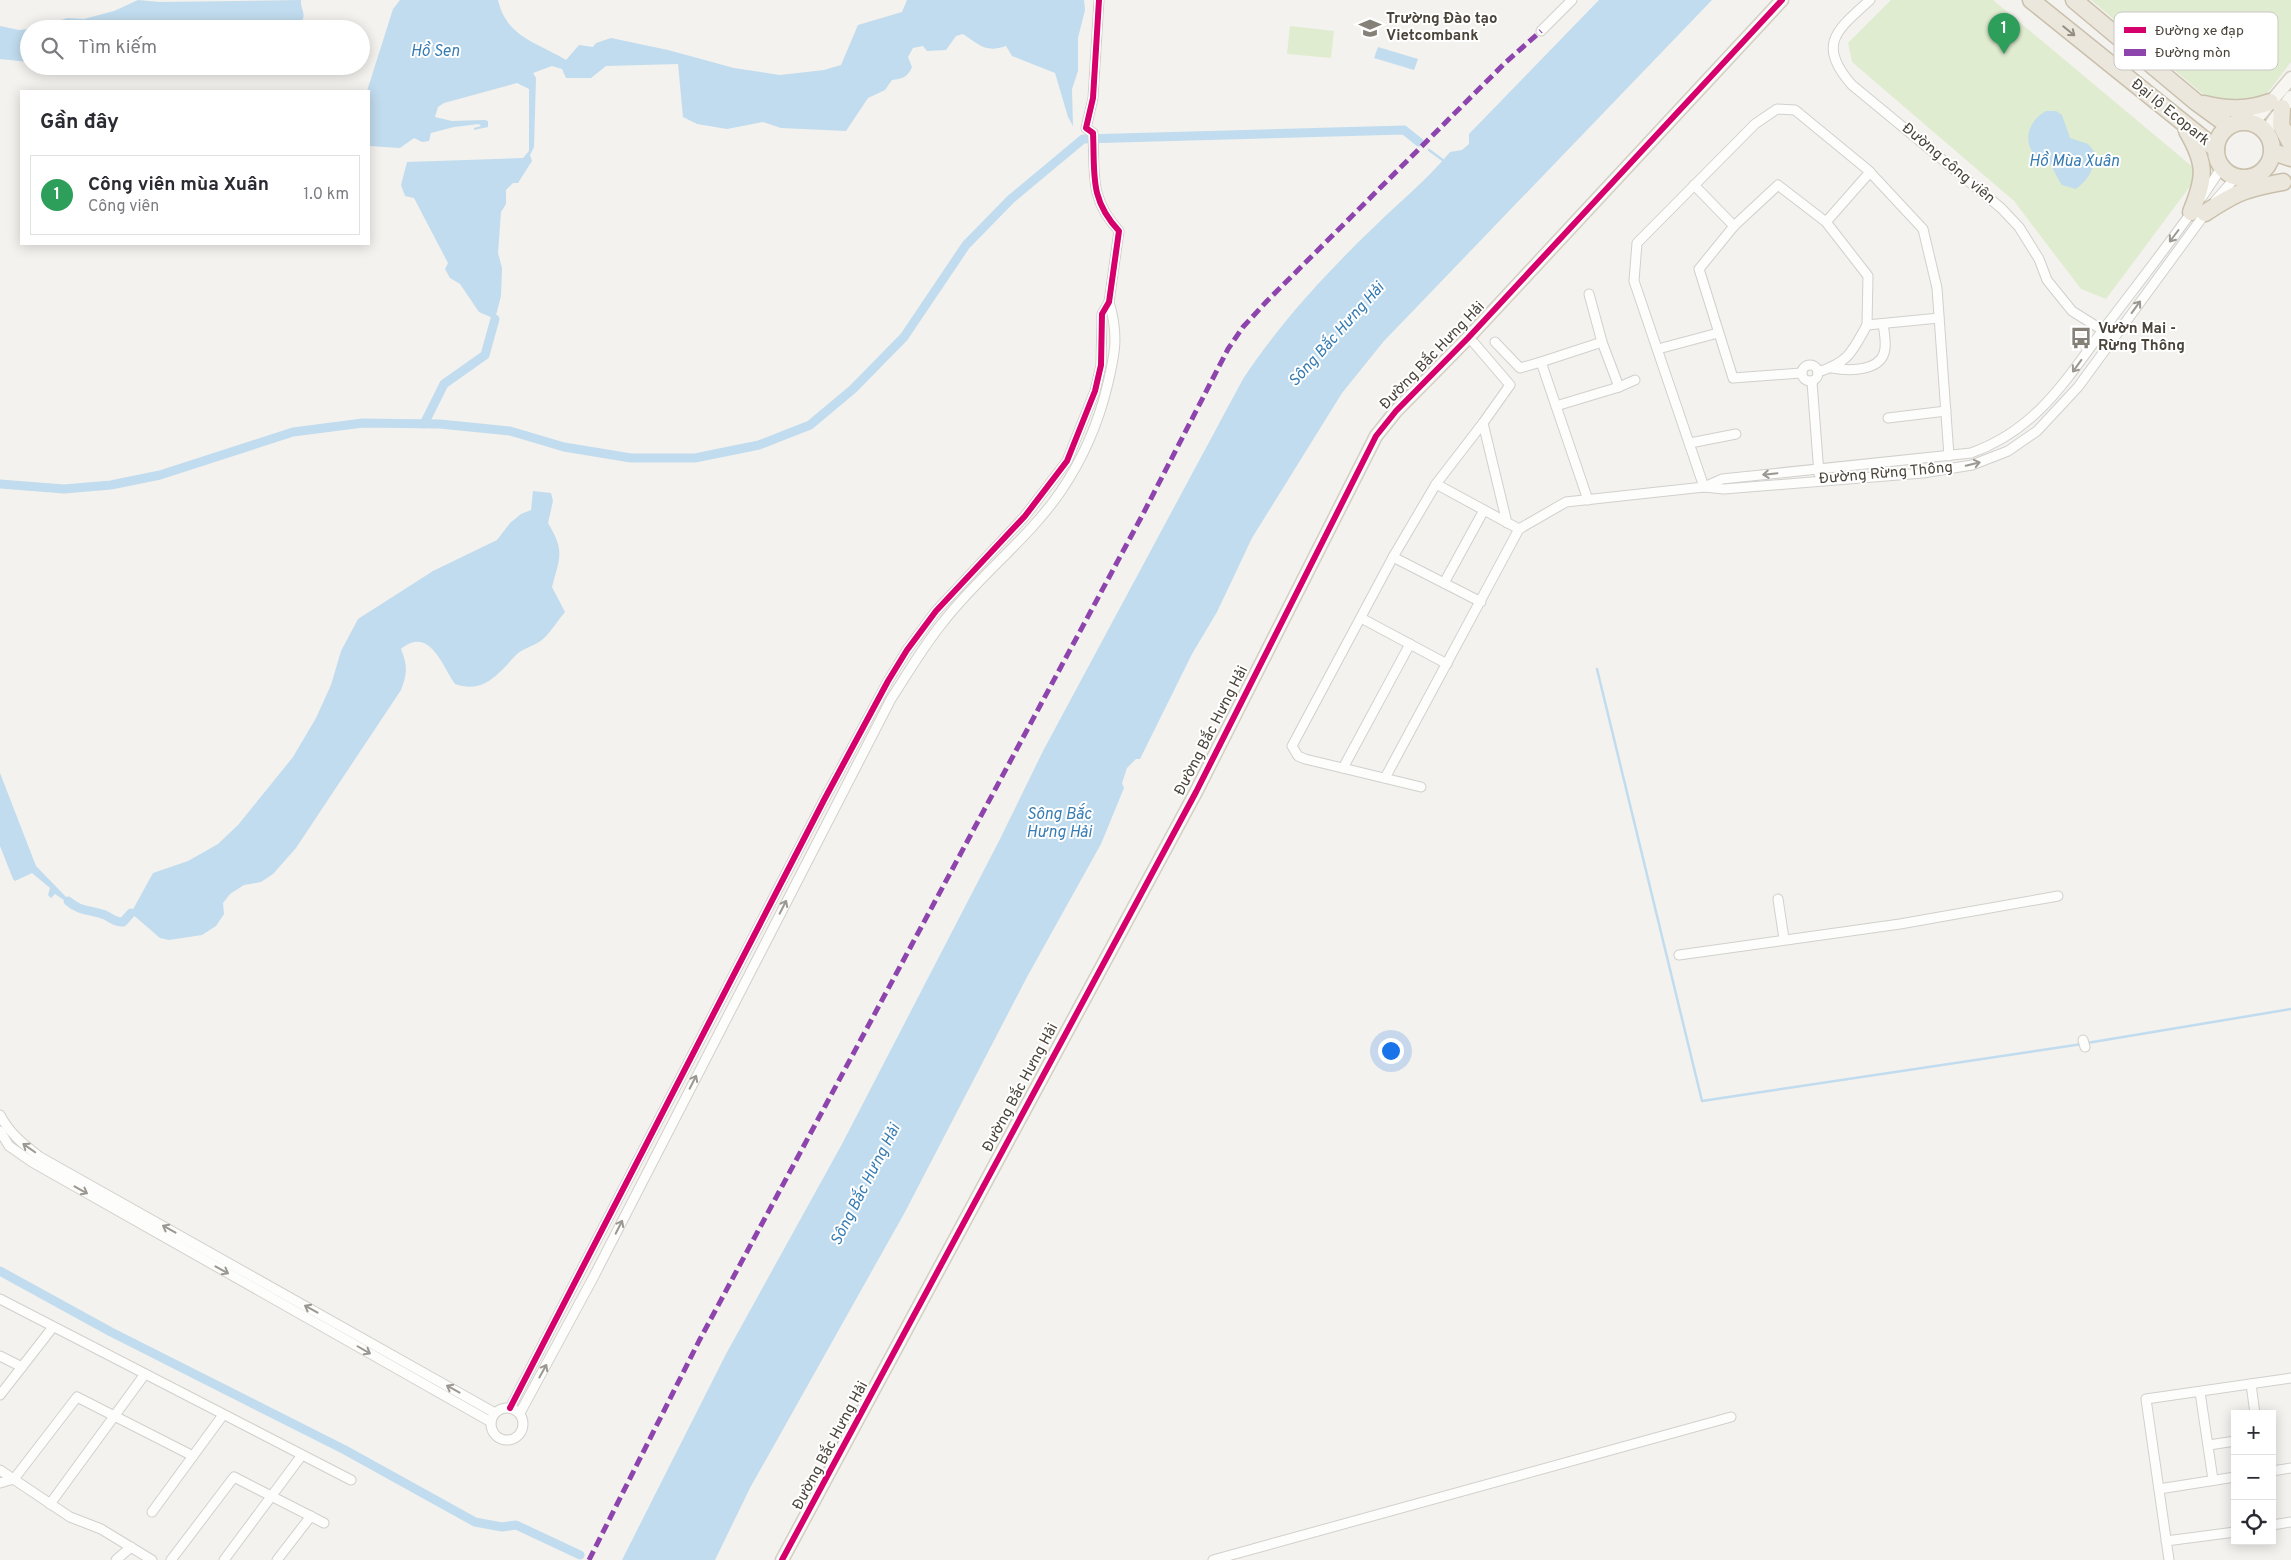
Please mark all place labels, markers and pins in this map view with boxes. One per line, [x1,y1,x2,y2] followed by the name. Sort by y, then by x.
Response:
[1386,10,1497,46] place label: Trường Đào tạo Vietcombank
[1988,13,2020,54] pin: 1
[1357,15,1383,41] school or university icon: Trường Đào tạo Vietcombank
[2098,320,2185,356] place label: Vườn Mai - Rừng Thông
[2068,325,2094,351] bus stop icon: Vườn Mai - Rừng Thông

